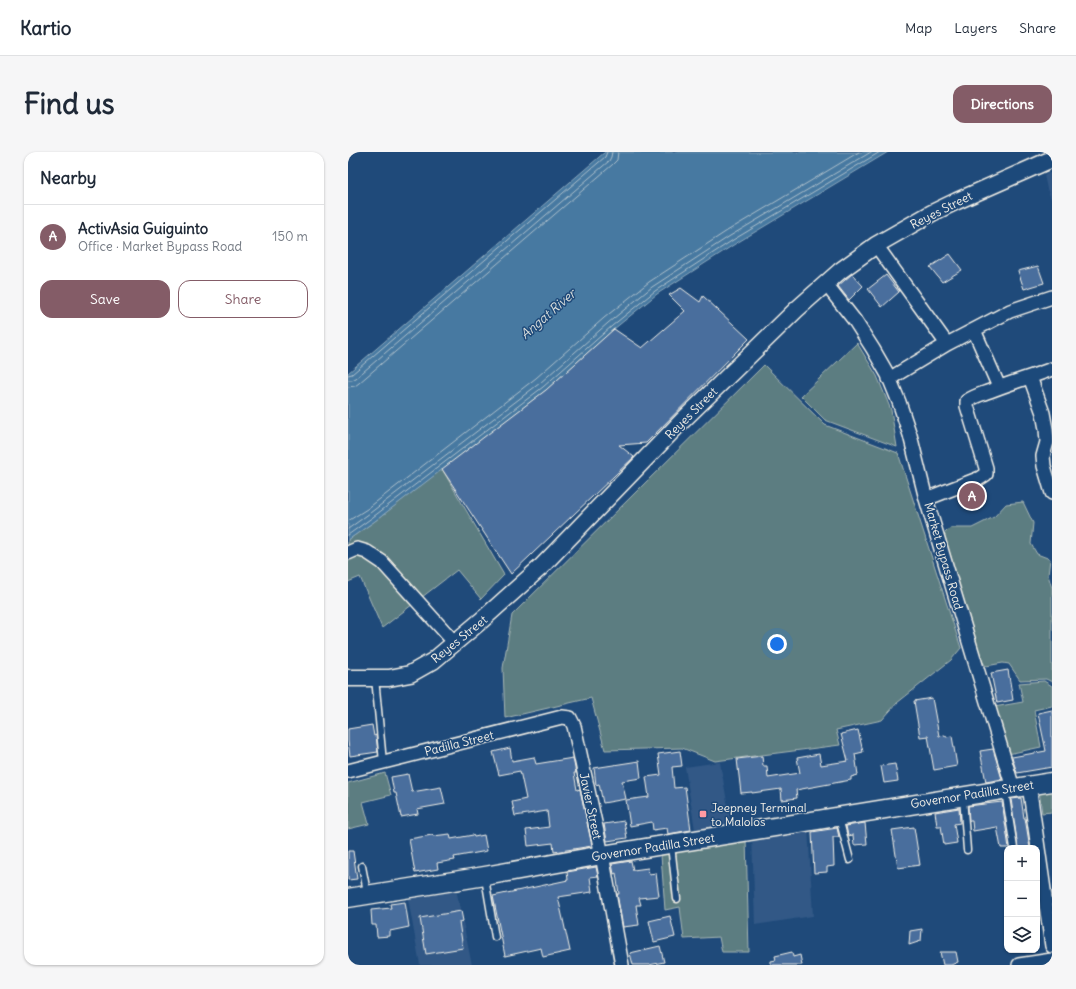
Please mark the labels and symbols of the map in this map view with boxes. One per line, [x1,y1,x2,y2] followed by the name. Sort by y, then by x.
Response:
[908,188,974,232] street label: Reyes Street
[517,284,580,343] water label: Angat River
[662,384,720,442] street label: Reyes Street
[959,481,985,511] pin: A
[921,501,967,611] street label: Market Bypass Road
[428,612,490,666] street label: Reyes Street
[767,634,787,654] your location
[423,727,495,759] street label: Padilla Street
[577,771,605,841] street label: Javier Street
[909,777,1035,811] street label: Governor Padilla Street
[711,800,806,829] place label: Jeepney Terminal to Malolos
[698,809,708,819] marker: Jeepney Terminal to Malolos
[590,830,716,864] street label: Governor Padilla Street

